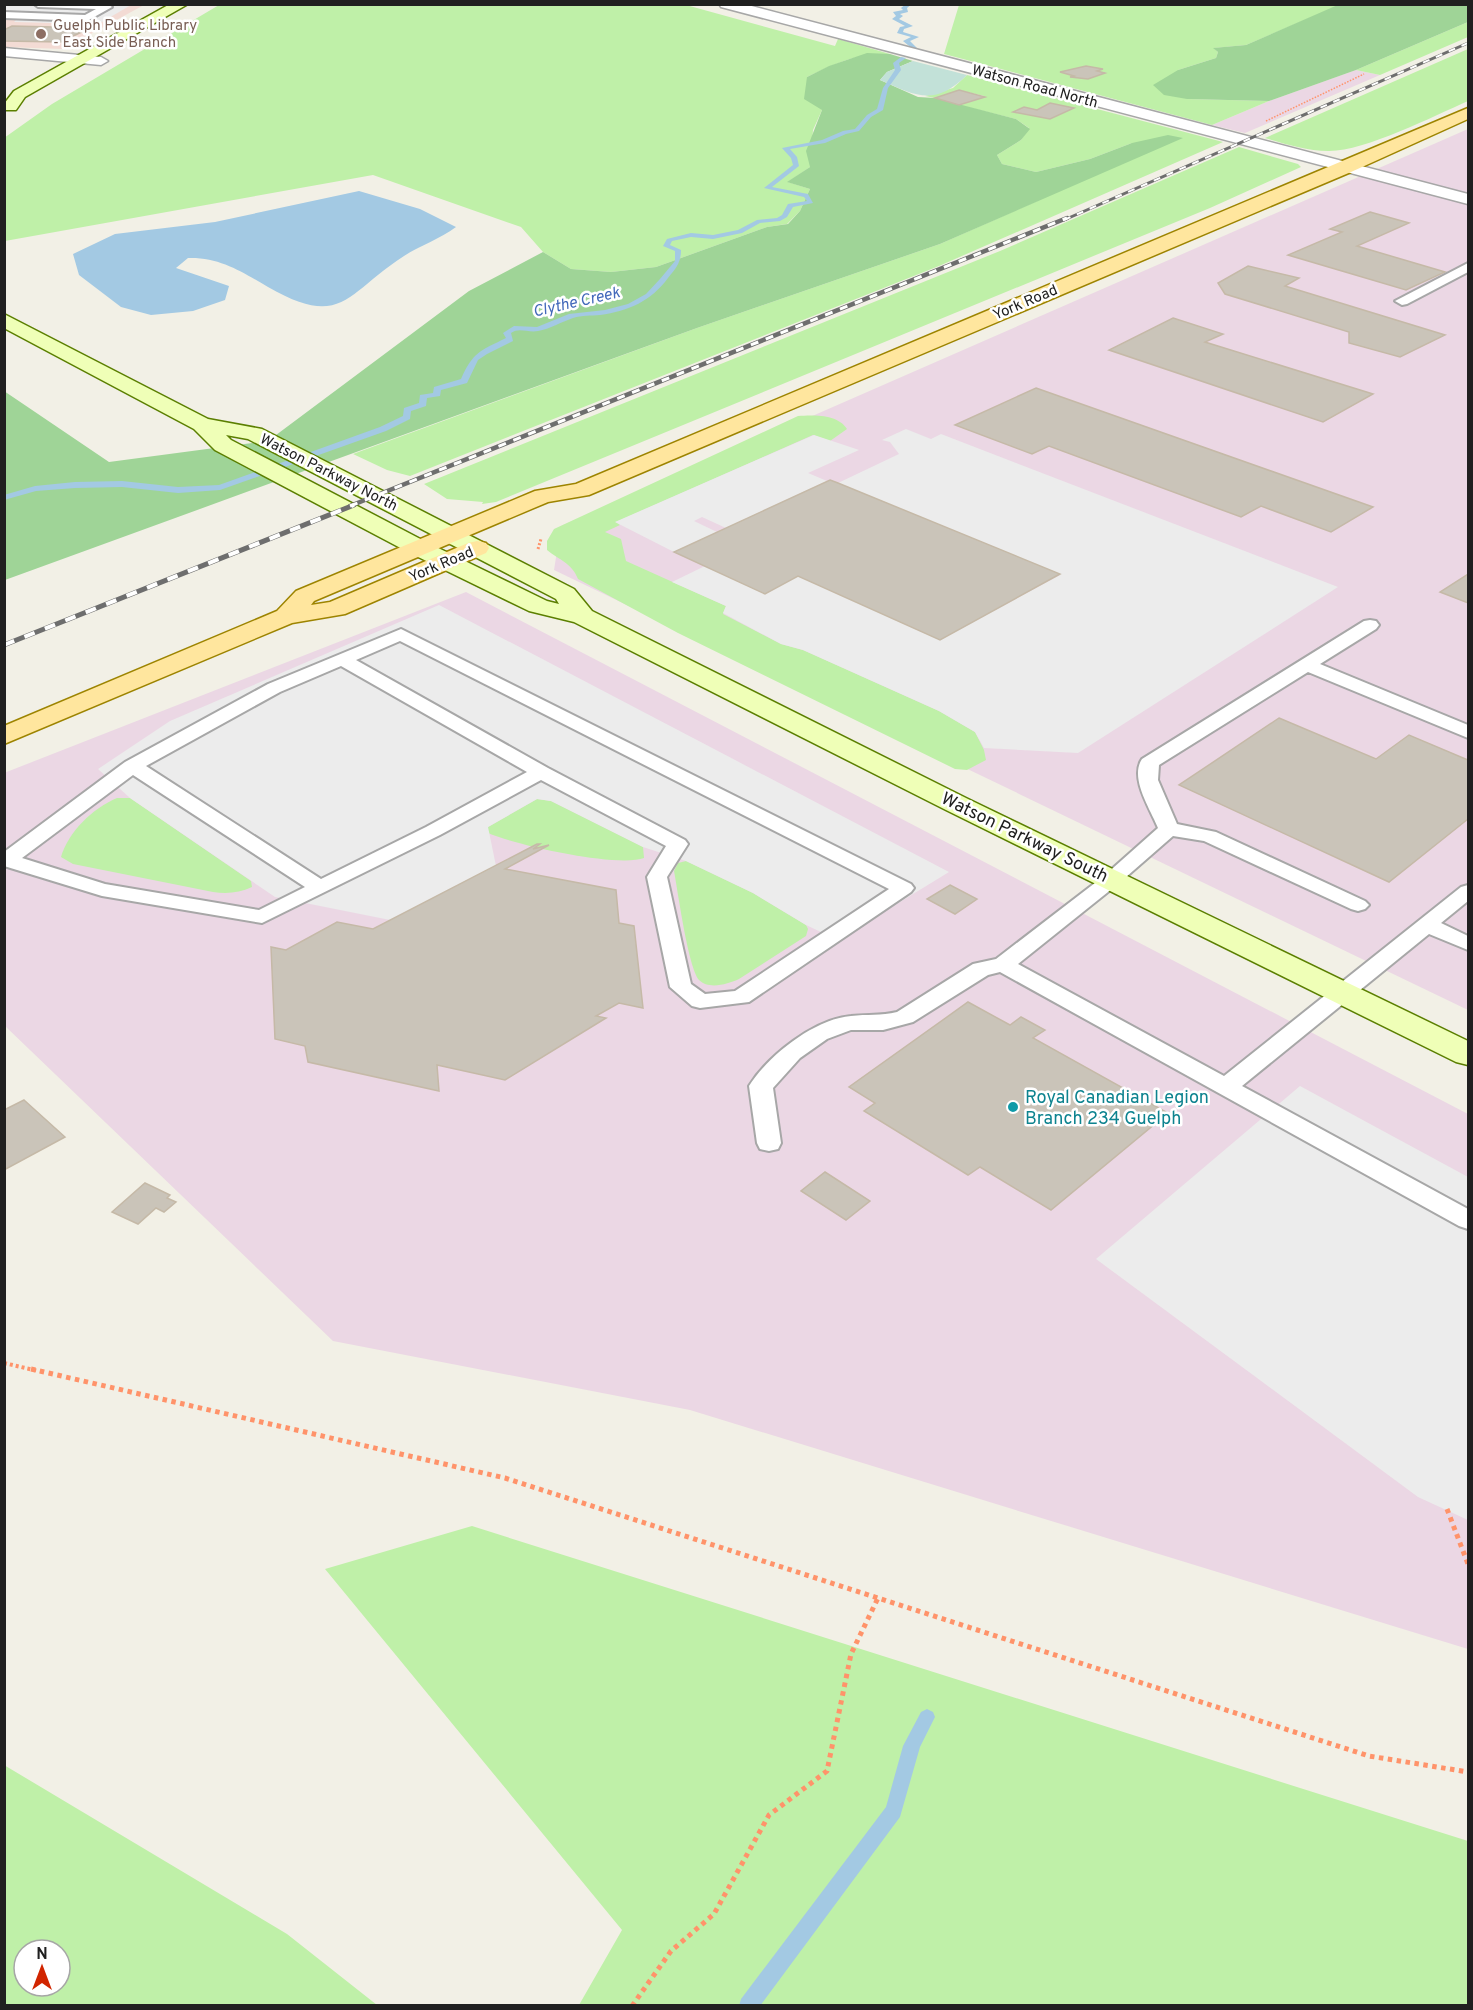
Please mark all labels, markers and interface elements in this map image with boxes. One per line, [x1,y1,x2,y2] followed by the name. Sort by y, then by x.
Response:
[53,17,197,53] place label: Guelph Public Library - East Side Branch
[34,27,48,41] marker: Guelph Public Library - East Side Branch
[970,61,1100,113] street label: Watson Road North
[990,281,1061,326] street label: York Road
[531,283,623,323] water label: Clythe Creek
[256,430,400,516] street label: Watson Parkway North
[406,543,477,588] street label: York Road
[937,788,1112,889] street label: Watson Parkway South
[1025,1087,1209,1131] place label: Royal Canadian Legion Branch 234 Guelph
[1006,1100,1020,1114] marker: Royal Canadian Legion Branch 234 Guelph
[12,1938,72,1998] north arrow
[36,1945,48,1965] text: N

